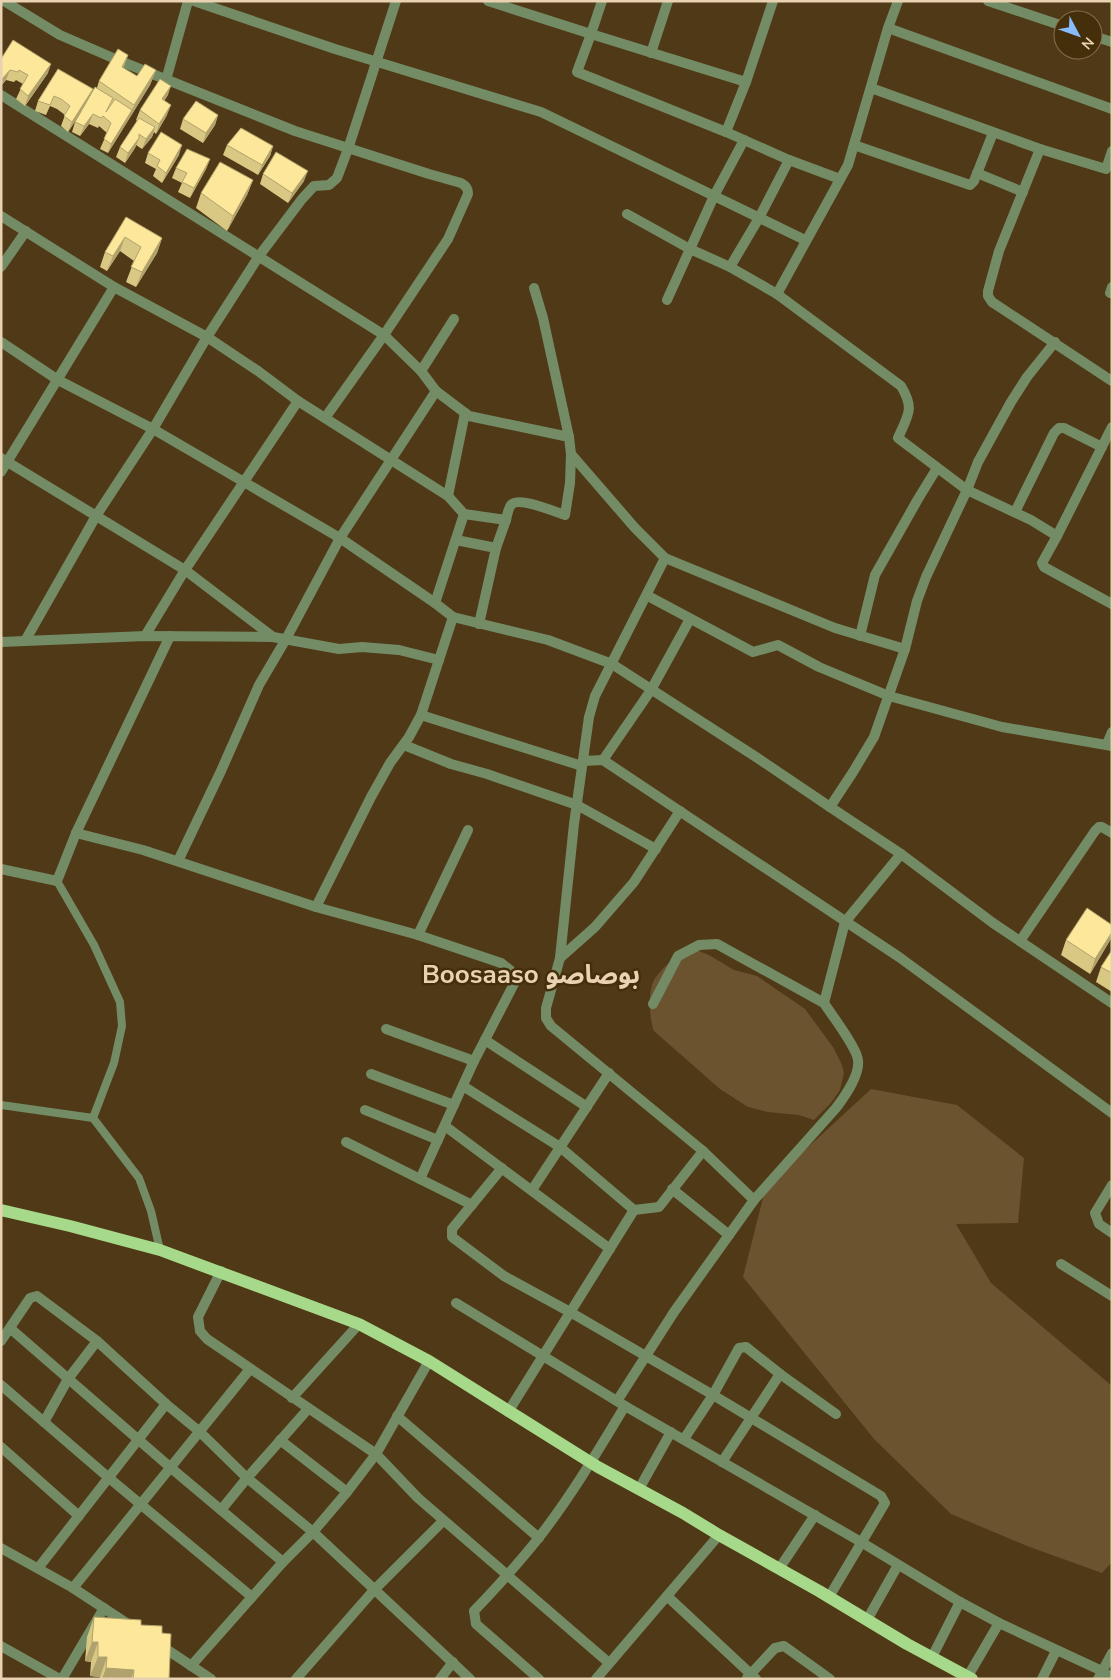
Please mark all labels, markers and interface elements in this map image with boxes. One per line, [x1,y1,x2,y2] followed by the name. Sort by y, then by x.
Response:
[1053,10,1103,60] north arrow
[1077,33,1098,53] text: N
[422,957,640,992] district label: Boosaaso بوصاصو

